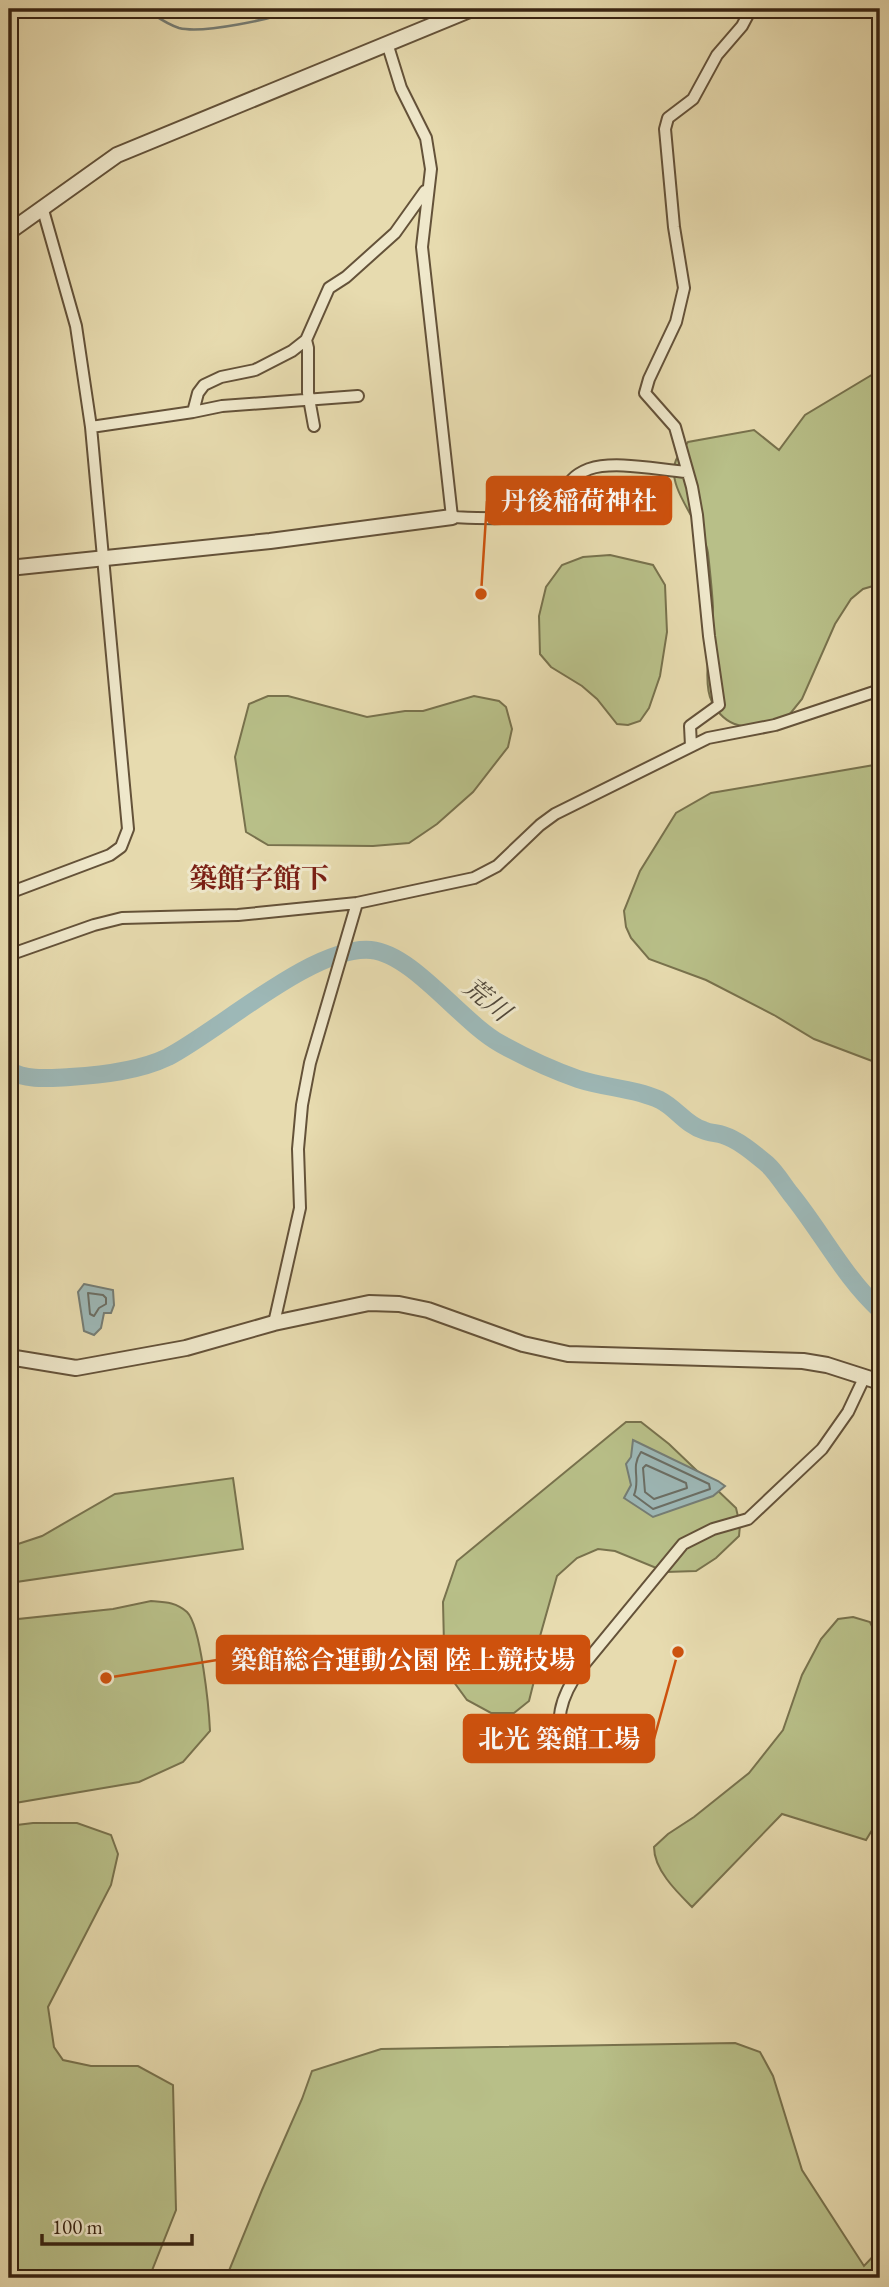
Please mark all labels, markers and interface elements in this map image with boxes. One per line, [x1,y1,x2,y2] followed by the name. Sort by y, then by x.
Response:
[487,477,671,524] callout: 丹後稲荷神社
[501,484,657,518] text: 丹後稲荷神社
[189,860,329,896] district label: 築館字館下
[456,969,520,1030] water label: 荒川
[217,1636,589,1683] callout: 築館総合運動公園 陸上競技場
[231,1643,575,1677] text: 築館総合運動公園 陸上競技場
[464,1715,654,1762] callout: 北光 築館工場
[478,1722,640,1756] text: 北光 築館工場
[42,2203,192,2247] scale bar
[52,2213,103,2240] text: 100 m

